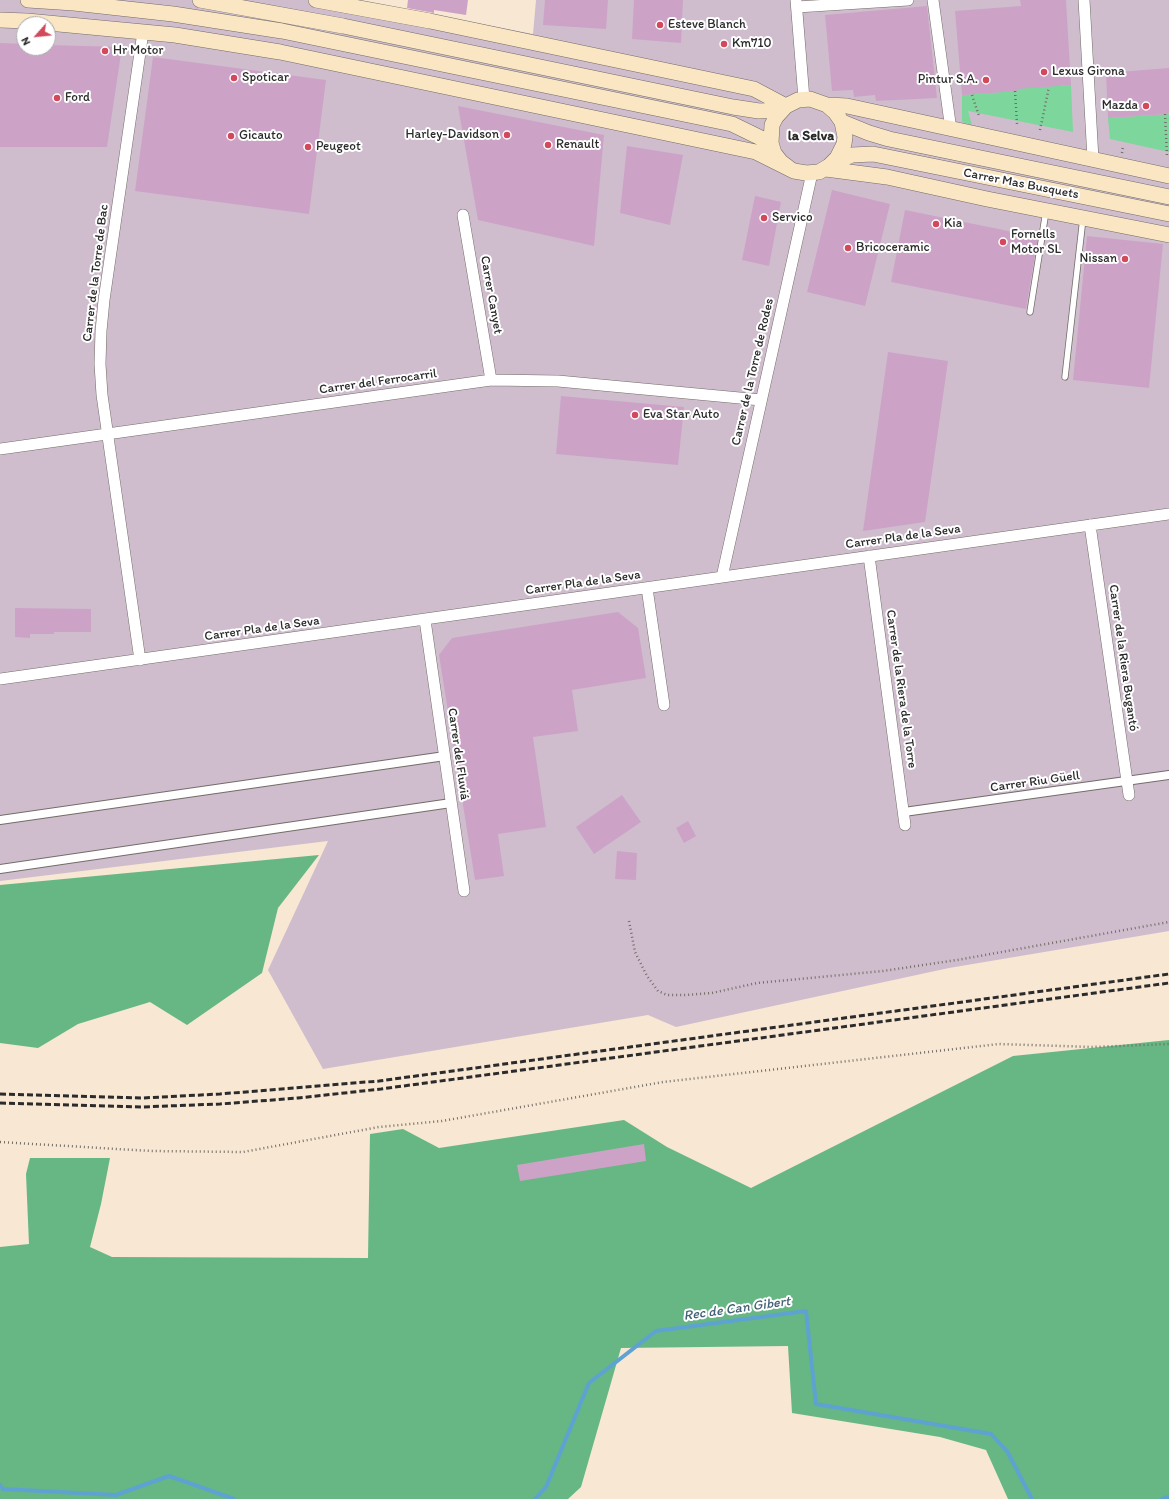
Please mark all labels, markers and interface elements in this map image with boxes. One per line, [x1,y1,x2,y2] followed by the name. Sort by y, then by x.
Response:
[16,16,56,56] north arrow
[668,17,746,33] place label: Esteve Blanch
[655,20,665,30] marker: Esteve Blanch
[18,35,33,47] text: N
[732,36,772,52] place label: Km710
[719,39,729,49] marker: Km710
[113,43,163,59] place label: Hr Motor
[100,46,110,56] marker: Hr Motor
[1052,64,1125,80] place label: Lexus Girona
[1039,67,1049,77] marker: Lexus Girona
[242,70,289,86] place label: Spoticar
[918,72,978,88] place label: Pintur S.A.
[229,73,239,83] marker: Spoticar
[981,75,991,85] marker: Pintur S.A.
[65,90,90,106] place label: Ford
[52,93,62,103] marker: Ford
[1102,98,1138,114] place label: Mazda
[1141,101,1151,111] marker: Mazda
[405,127,499,143] place label: Harley-Davidson
[239,128,283,144] place label: Gicauto
[788,128,834,144] district label: la Selva
[502,130,512,140] marker: Harley-Davidson
[226,131,236,141] marker: Gicauto
[556,137,600,153] place label: Renault
[316,139,361,155] place label: Peugeot
[543,140,553,150] marker: Renault
[303,142,313,152] marker: Peugeot
[962,165,1080,203] street label: Carrer Mas Busquets
[80,203,112,343] street label: Carrer de la Torre de Bac
[772,210,813,226] place label: Servico
[759,213,769,223] marker: Servico
[944,216,962,232] place label: Kia
[931,219,941,229] marker: Kia
[1011,227,1061,258] place label: Fornells Motor SL
[998,237,1008,247] marker: Fornells Motor SL
[856,240,930,256] place label: Bricoceramic
[843,243,853,253] marker: Bricoceramic
[1080,251,1117,267] place label: Nissan
[1120,254,1130,264] marker: Nissan
[476,255,506,335] street label: Carrer Canyet
[728,297,778,447] street label: Carrer de la Torre de Rodes
[318,366,438,398] street label: Carrer del Ferrocarril
[643,407,719,423] place label: Eva Star Auto
[630,410,640,420] marker: Eva Star Auto
[845,521,961,553] street label: Carrer Pla de la Seva
[525,567,641,599] street label: Carrer Pla de la Seva
[1105,583,1141,733] street label: Carrer de la Riera Bugantó
[882,609,920,769] street label: Carrer de la Riera de la Torre
[204,613,320,645] street label: Carrer Pla de la Seva
[444,707,472,801] street label: Carrer del Fluviá
[989,768,1081,796] street label: Carrer Riu Güell
[683,1293,791,1325] water label: Rec de Can Gibert

